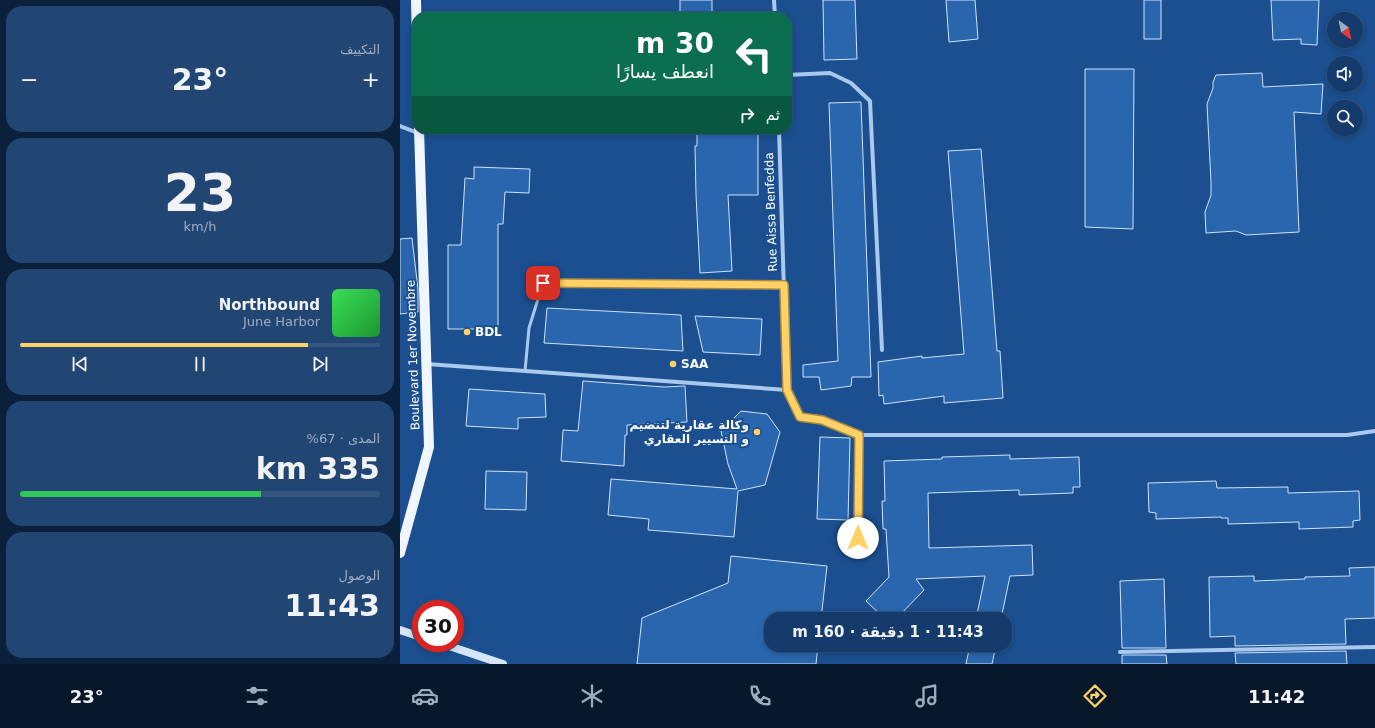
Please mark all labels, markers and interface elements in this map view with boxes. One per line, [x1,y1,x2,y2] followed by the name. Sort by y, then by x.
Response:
[1327,12,1363,48] north arrow
[1327,12,1363,136] map controls
[636,27,714,60] text: 30 m
[728,28,780,80] icon: left
[340,42,380,57] text: التكييف
[1327,56,1363,92] button: sound
[616,61,714,82] text: انعطف يسارًا
[172,62,228,97] text: 23°
[20,67,38,92] text: −
[362,67,380,92] text: +
[1327,100,1363,136] button: search
[736,104,758,126] icon: right
[766,106,780,124] text: ثم
[762,152,780,272] street label: Rue Aissa Benfedda
[164,163,236,223] text: 23
[184,219,216,234] text: km/h
[526,266,560,300] pin
[532,272,554,294] icon: arrive
[403,280,423,430] street label: Boulevard 1er Novembre
[219,296,320,314] text: Northbound
[243,314,320,329] text: June Harbor
[475,325,502,339] place label: BDL
[462,327,472,337] marker: BDL
[69,353,91,375] icon: previous
[189,353,211,375] icon: pause
[309,353,331,375] icon: next
[681,357,709,371] place label: SAA
[668,359,678,369] marker: SAA
[629,418,749,447] place label: وكالة عقارية لتنضيم و التسيير العقاري
[752,427,762,437] marker: وكالة عقارية لتنضيم و التسيير العقاري
[307,431,380,446] text: المدى · 67%
[256,451,380,486] text: 335 km
[837,517,879,559] position arrow
[339,568,380,583] text: الوصول
[285,588,380,623] text: 11:43
[412,600,464,652] speed limit sign: 30
[792,623,984,641] text: 11:43 · 1 دقيقة · 160 m
[243,682,271,710] icon: filters
[411,682,439,710] icon: car
[578,682,606,710] icon: climate
[746,682,774,710] icon: phone
[913,682,941,710] icon: music
[1081,682,1109,710] icon: directions
[70,686,104,707] text: 23°
[1248,686,1305,707] text: 11:42

